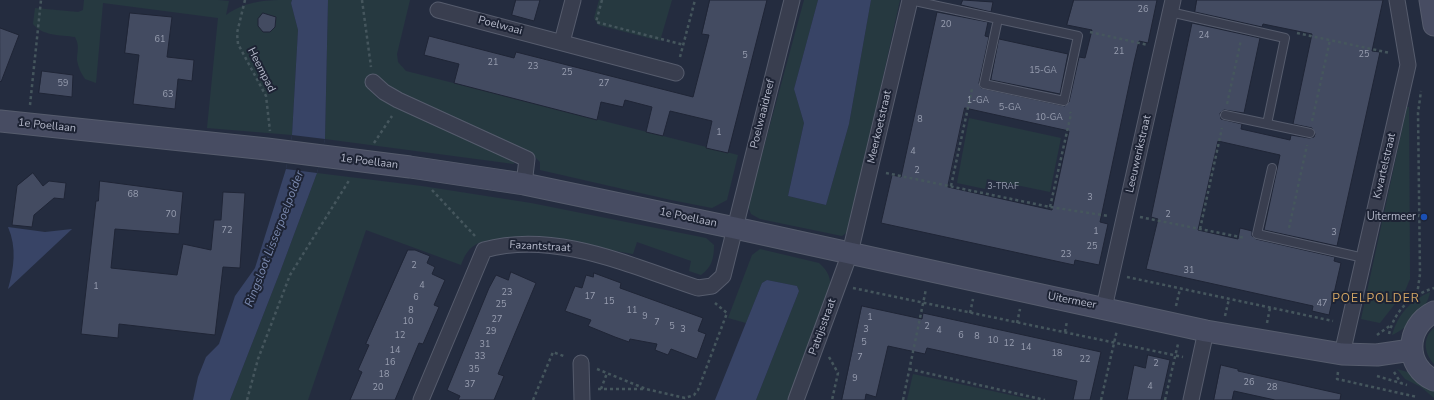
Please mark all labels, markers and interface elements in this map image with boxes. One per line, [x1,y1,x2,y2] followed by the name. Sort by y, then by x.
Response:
[1138,5,1148,15] house number: 26
[476,14,524,38] street label: Poelwaai
[941,20,951,30] house number: 20
[1199,31,1209,41] house number: 24
[155,35,165,45] house number: 61
[244,46,278,94] street label: Heempad
[1114,47,1124,57] house number: 21
[1359,50,1369,60] house number: 25
[742,51,748,61] house number: 5
[488,58,498,68] house number: 21
[528,62,538,72] house number: 23
[1029,66,1057,76] house number: 15-GA
[562,68,572,78] house number: 25
[748,78,778,150] street label: Poelwaaidreef
[58,79,68,89] house number: 59
[599,79,609,89] house number: 27
[865,89,895,165] street label: Meerkoetstraat
[163,90,173,100] house number: 63
[967,96,989,106] house number: 1-GA
[999,103,1021,113] house number: 5-GA
[1035,113,1063,123] house number: 10-GA
[1124,114,1154,194] street label: Leeuwerikstraat
[917,115,923,125] house number: 8
[17,116,77,136] street label: 1e Poellaan
[716,128,722,138] house number: 1
[1371,132,1399,200] street label: Kwartelstraat
[910,147,916,157] house number: 4
[339,152,399,172] street label: 1e Poellaan
[914,166,920,176] house number: 2
[242,169,308,309] water label: Ringsloot Lisserpoelpolder
[987,182,1019,192] house number: 3-TRAF
[128,190,138,200] house number: 68
[1087,193,1093,203] house number: 3
[658,205,718,231] street label: 1e Poellaan
[166,210,176,220] house number: 70
[1165,210,1171,220] house number: 2
[1367,210,1416,224] place label: Uitermeer
[1419,212,1429,222] marker: Uitermeer
[222,226,232,236] house number: 72
[1093,227,1099,237] house number: 1
[1331,228,1337,238] house number: 3
[509,239,571,255] street label: Fazantstraat
[1087,242,1097,252] house number: 25
[1061,250,1071,260] house number: 23
[411,261,417,271] house number: 2
[1184,266,1194,276] house number: 31
[419,281,425,291] house number: 4
[93,282,99,292] house number: 1
[502,288,512,298] house number: 23
[1047,290,1097,312] street label: Uitermeer
[585,292,595,302] house number: 17
[1332,292,1420,306] district label: POELPOLDER
[413,293,419,303] house number: 6
[604,297,614,307] house number: 15
[807,297,839,357] street label: Patrijsstraat
[1317,299,1327,309] house number: 47
[496,300,506,310] house number: 25
[408,306,414,316] house number: 8
[627,306,637,316] house number: 11
[642,312,648,322] house number: 9
[867,313,873,323] house number: 1
[492,315,502,325] house number: 27
[403,317,413,327] house number: 10
[654,318,660,328] house number: 7
[669,322,675,332] house number: 5
[924,322,930,332] house number: 2
[680,325,686,335] house number: 3
[863,325,869,335] house number: 3
[936,326,942,336] house number: 4
[486,327,496,337] house number: 29
[395,331,405,341] house number: 12
[958,331,964,341] house number: 6
[974,332,980,342] house number: 8
[988,336,998,346] house number: 10
[861,338,867,348] house number: 5
[1004,339,1014,349] house number: 12
[480,340,490,350] house number: 31
[1021,343,1031,353] house number: 14
[390,346,400,356] house number: 14
[1052,349,1062,359] house number: 18
[475,352,485,362] house number: 33
[857,353,863,363] house number: 7
[1080,355,1090,365] house number: 22
[385,358,395,368] house number: 16
[1153,359,1159,369] house number: 2
[469,365,479,375] house number: 35
[379,370,389,380] house number: 18
[852,374,858,384] house number: 9
[1244,378,1254,388] house number: 26
[465,380,475,390] house number: 37
[1147,382,1153,392] house number: 4
[373,383,383,393] house number: 20
[1267,383,1277,393] house number: 28

